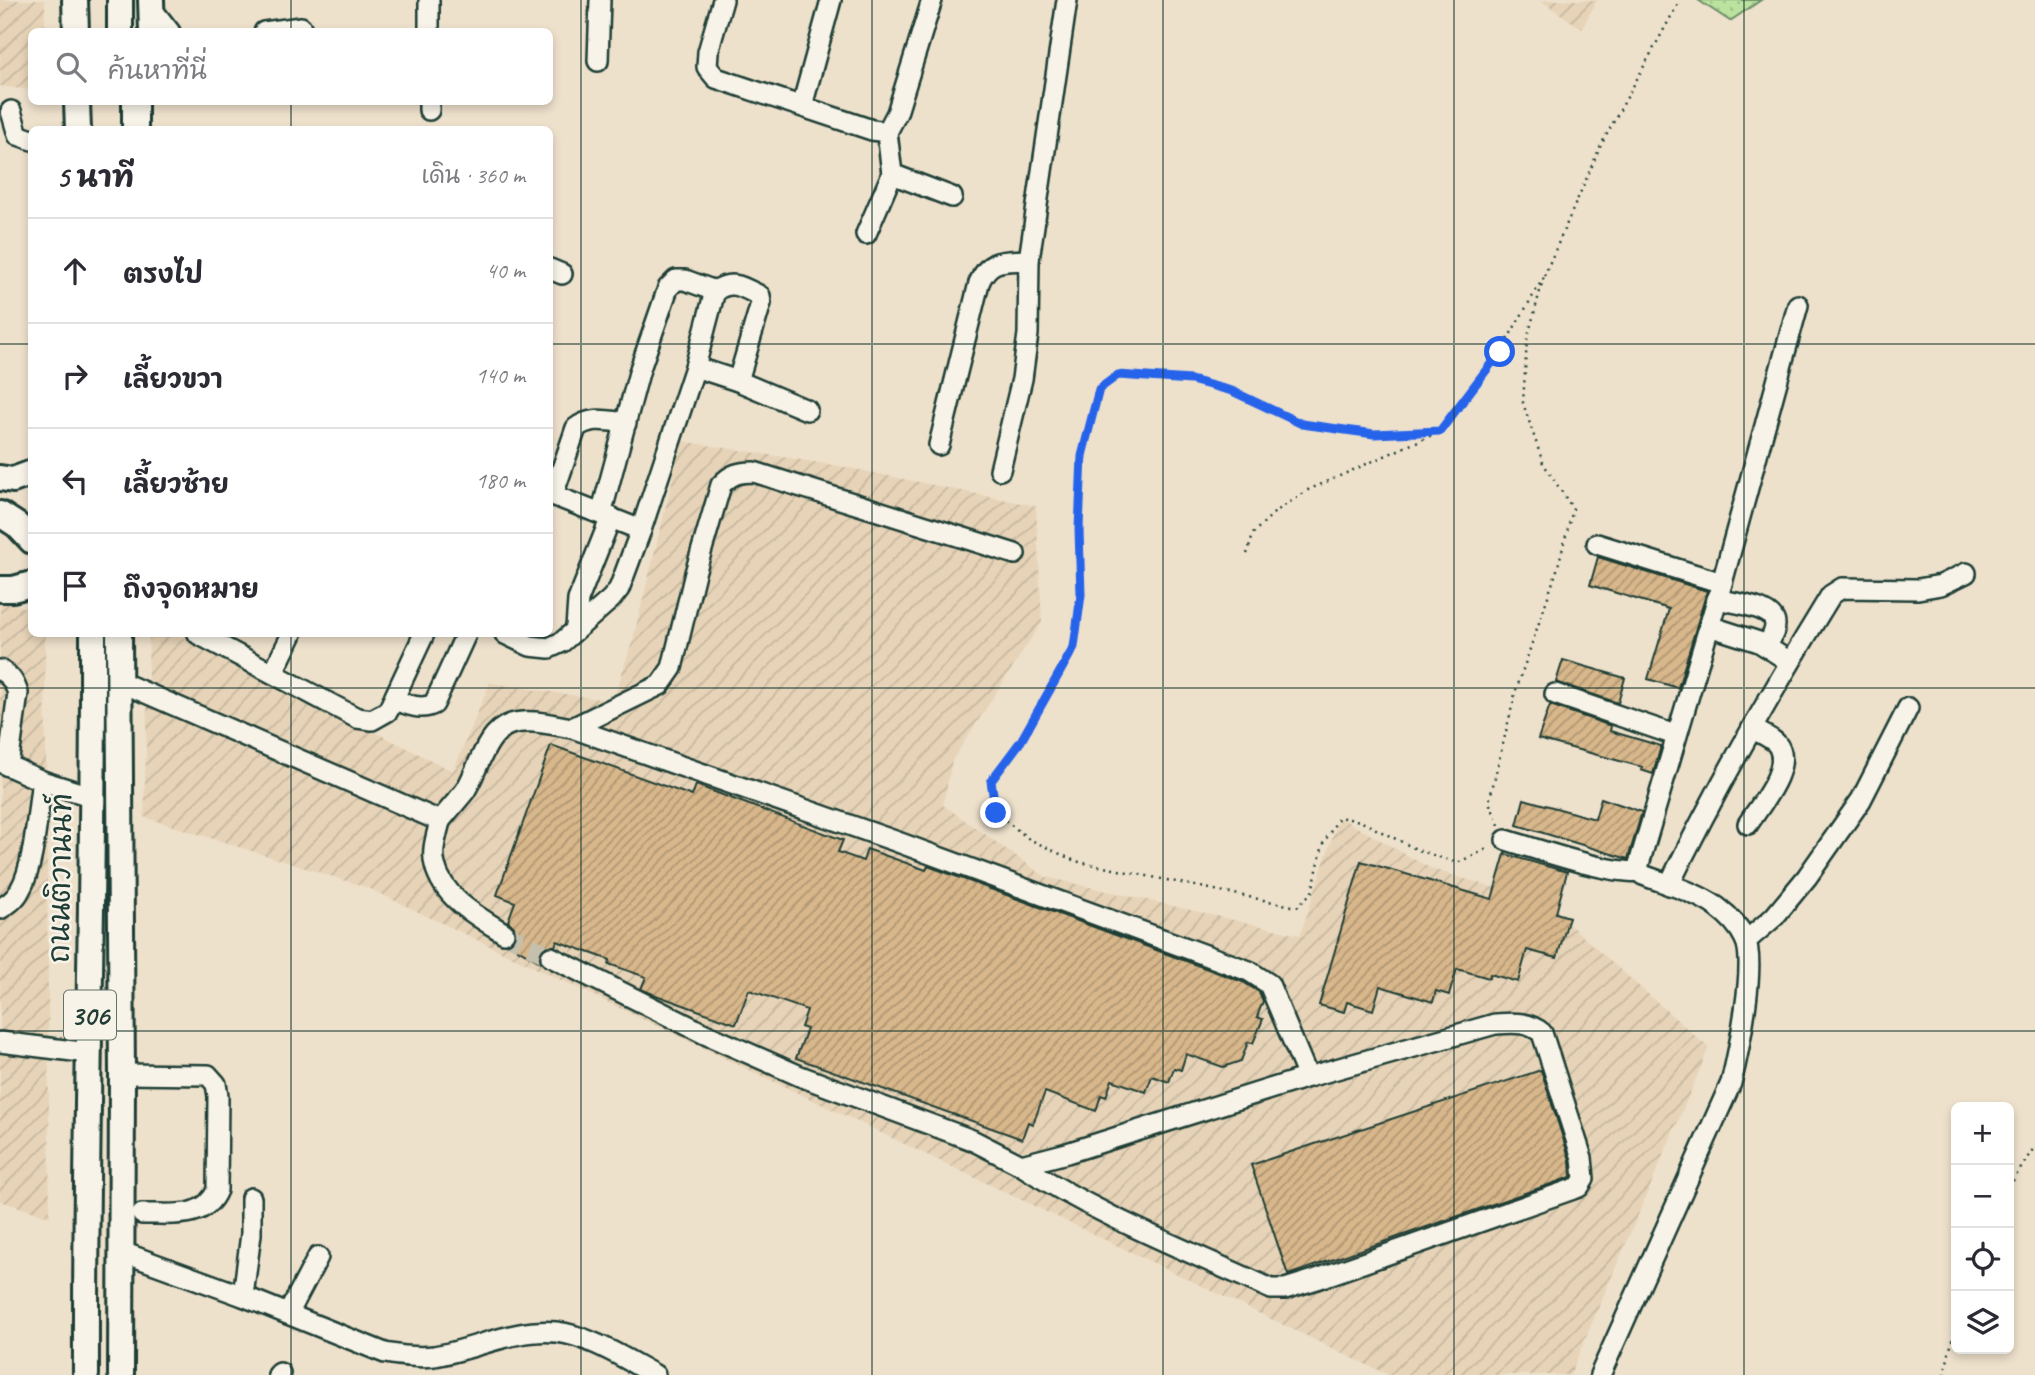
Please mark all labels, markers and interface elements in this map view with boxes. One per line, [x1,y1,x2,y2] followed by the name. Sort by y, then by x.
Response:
[28,28,553,105] search box
[52,48,90,86] icon: search
[108,54,207,87] text: ค้นหาที่นี่
[56,158,134,196] text: 5 นาที
[422,161,525,190] text: เดิน · 360 m
[56,252,94,290] icon: ahead
[486,256,525,285] text: 40 m
[123,258,203,291] text: ตรงไป
[1484,336,1515,367] route start
[56,357,94,395] icon: right
[476,361,525,390] text: 140 m
[123,363,223,396] text: เลี้ยวขวา
[56,462,94,500] icon: left
[476,466,525,495] text: 180 m
[123,468,229,501] text: เลี้ยวซ้าย
[56,567,94,605] icon: arrive
[123,573,259,606] text: ถึงจุดหมาย
[39,793,80,963] street label: ถนนติวานนท์
[980,797,1011,828] route end
[64,990,116,1040] road number: 306
[1951,1102,2014,1354] map controls
[1951,1102,2014,1165] button: +
[1951,1165,2014,1228] button: −
[1951,1228,2014,1291] button: locate
[1951,1291,2014,1354] button: layers

